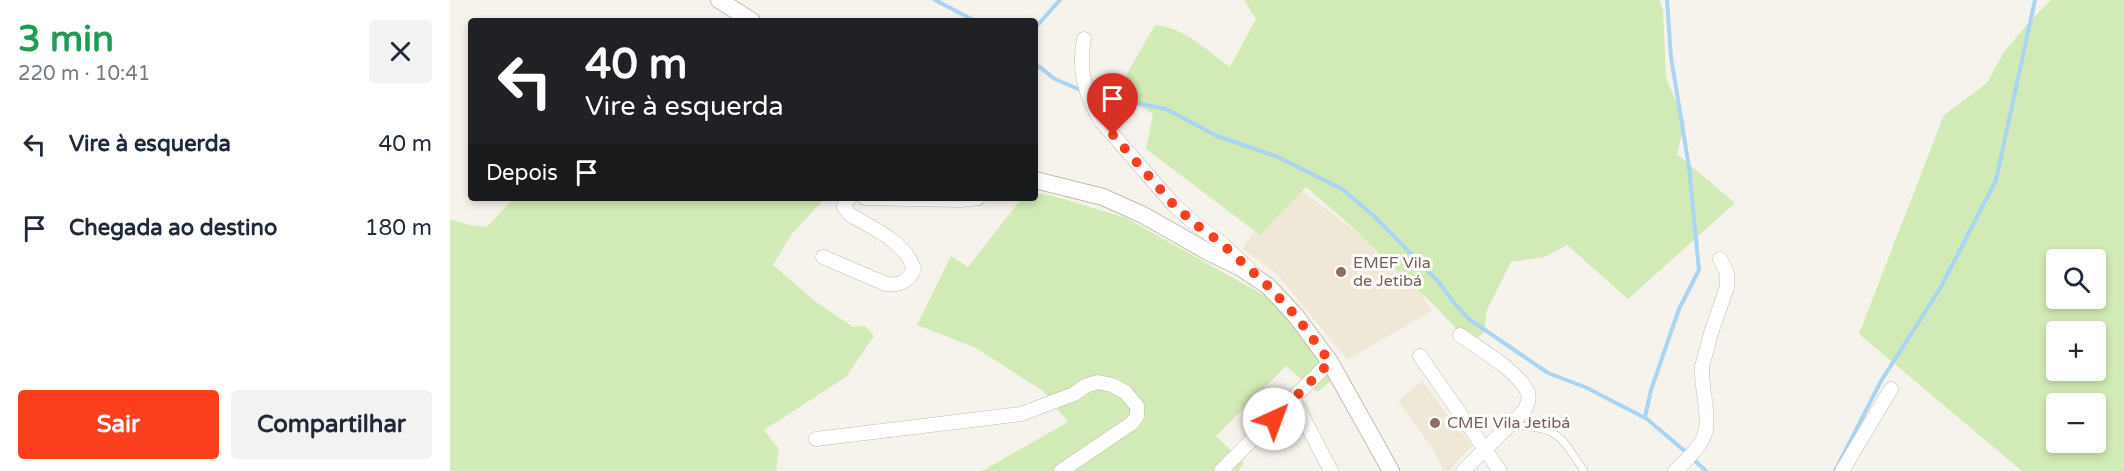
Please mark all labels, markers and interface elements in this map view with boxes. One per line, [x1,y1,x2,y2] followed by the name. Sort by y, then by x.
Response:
[18,18,114,61] text: 3 min
[369,20,432,83] button: close
[585,39,687,90] text: 40 m
[486,42,564,120] icon: left
[18,62,150,86] text: 220 m · 10:41
[1087,73,1138,135] pin
[1096,82,1129,115] icon: arrive
[585,90,784,123] text: Vire à esquerda
[18,128,51,161] icon: left
[69,131,231,157] text: Vire à esquerda
[378,131,432,157] text: 40 m
[570,156,603,189] icon: arrive
[486,160,558,186] text: Depois
[18,212,51,245] icon: arrive
[69,215,277,241] text: Chegada ao destino
[365,215,432,241] text: 180 m
[2046,249,2106,453] map controls
[2046,249,2106,309] button: search
[1353,253,1431,291] place label: EMEF Vila de Jetibá
[1334,265,1348,279] marker: EMEF Vila de Jetibá
[2046,321,2106,381] button: +
[1242,387,1306,451] position arrow
[18,390,219,459] button: Sair
[231,390,432,459] button: Compartilhar
[2046,393,2106,453] button: −
[1447,413,1570,433] place label: CMEI Vila Jetibá
[1428,416,1442,430] marker: CMEI Vila Jetibá

